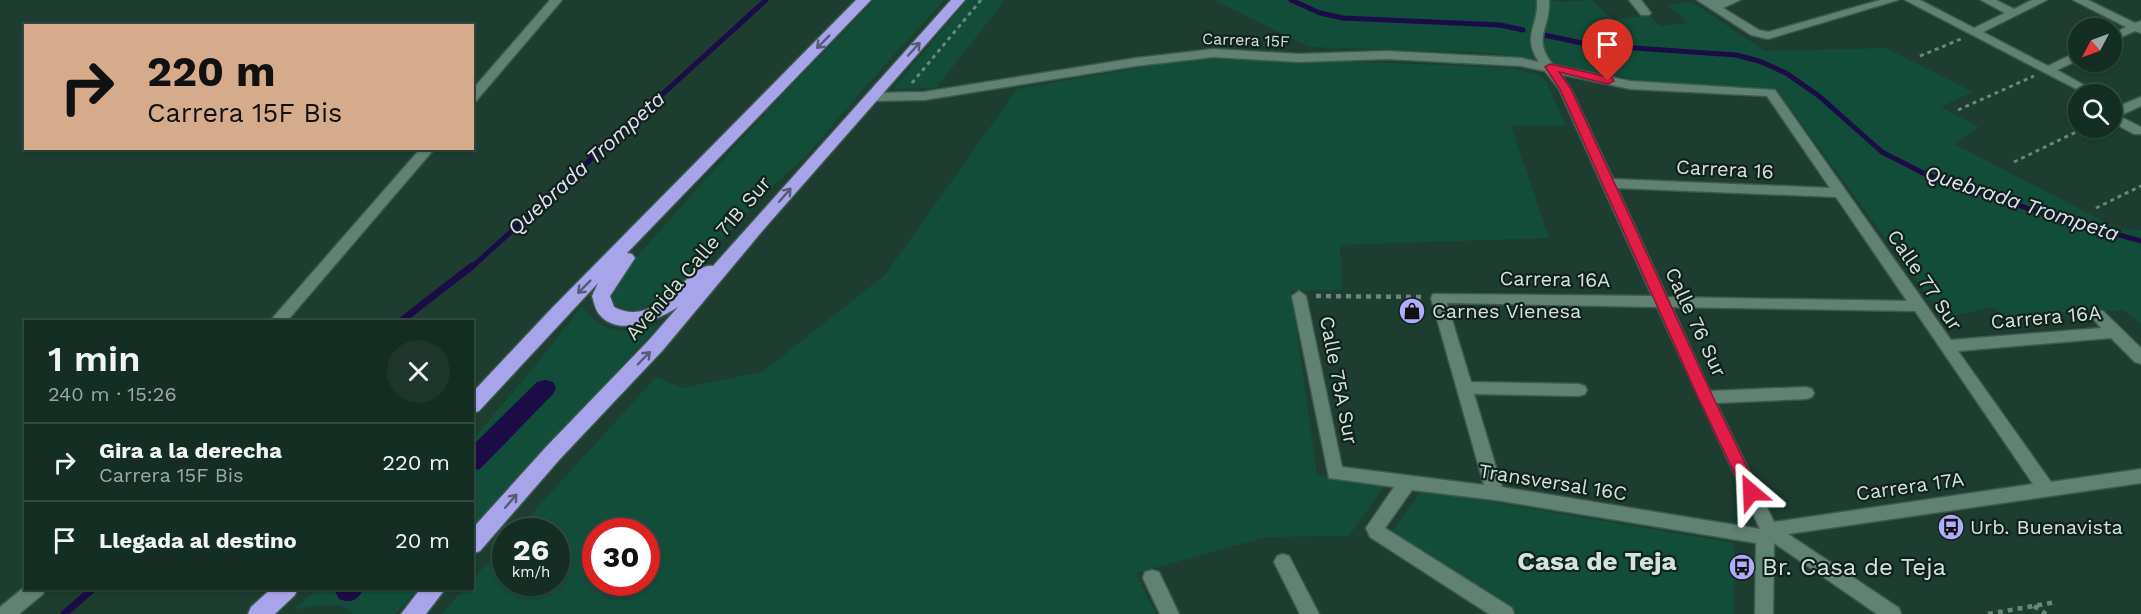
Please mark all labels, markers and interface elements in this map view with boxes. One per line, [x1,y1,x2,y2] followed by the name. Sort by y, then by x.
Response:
[2068,18,2122,72] north arrow
[2068,18,2122,138] map controls
[1582,19,1633,81] pin
[1591,28,1624,61] icon: arrive
[1202,29,1290,51] street label: Carrera 15F
[815,34,830,49] one-way arrow
[907,42,921,57] one-way arrow
[147,47,276,96] text: 220 m
[48,48,126,126] icon: right
[2068,84,2122,138] button: search
[502,86,670,240] water label: Quebrada Trompeta
[147,97,342,129] text: Carrera 15F Bis
[1676,154,1774,184] street label: Carrera 16
[1922,160,2122,246] water label: Quebrada Trompeta
[620,171,776,345] street label: Avenida Calle 71B Sur
[778,188,792,203] one-way arrow
[1882,225,1968,335] street label: Calle 77 Sur
[1660,264,1732,380] street label: Calle 76 Sur
[1499,266,1611,292] street label: Carrera 16A
[577,279,592,294] one-way arrow
[1397,296,1427,326] shop icon: Carnes Vienesa
[1432,299,1581,323] place label: Carnes Vienesa
[1990,300,2102,334] street label: Carrera 16A
[1315,314,1363,446] street label: Calle 75A Sur
[48,338,140,380] text: 1 min
[387,340,450,403] button: close
[636,351,651,366] one-way arrow
[48,382,177,406] text: 240 m · 15:26
[99,438,282,463] text: Gira a la derecha
[48,446,81,479] icon: right
[382,450,450,475] text: 220 m
[1477,458,1629,506] street label: Transversal 16C
[1719,460,1783,524] position arrow
[99,463,244,487] text: Carrera 15F Bis
[1854,467,1966,505] street label: Carrera 17A
[504,494,518,509] one-way arrow
[1936,512,1966,542] bus stop icon: Urb. Buenavista
[1970,515,2123,539] place label: Urb. Buenavista
[582,518,660,596] speed limit sign: 30
[48,524,81,557] icon: arrive
[99,528,297,553] text: Llegada al destino
[395,528,450,553] text: 20 m
[513,532,549,567] text: 26
[1517,546,1677,576] district label: Casa de Teja
[1727,552,1757,582] bus stop icon: Br. Casa de Teja
[1762,553,1946,581] place label: Br. Casa de Teja
[512,563,550,581] text: km/h

